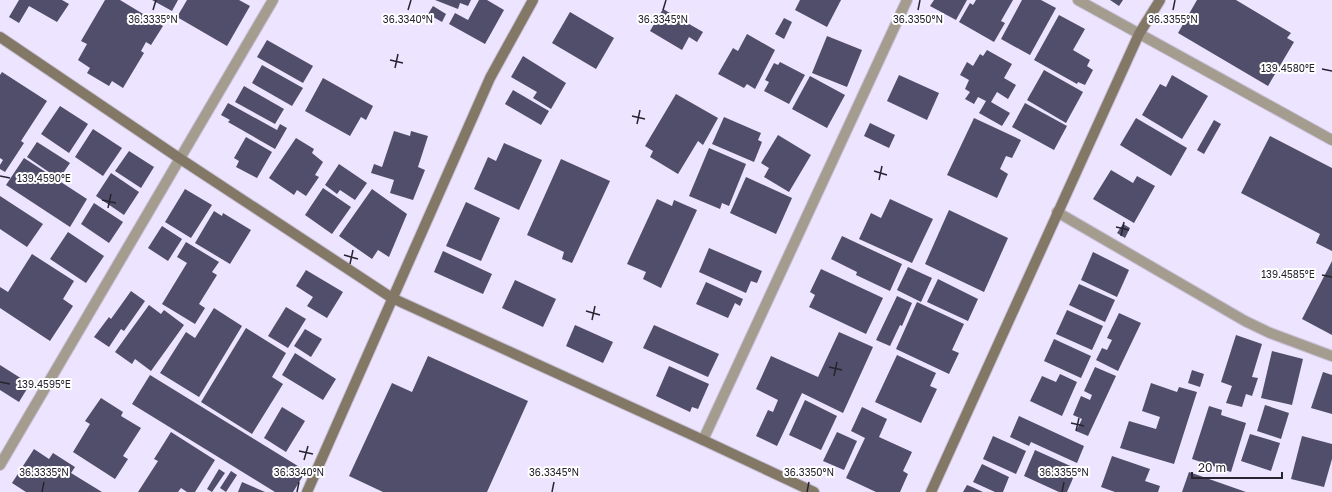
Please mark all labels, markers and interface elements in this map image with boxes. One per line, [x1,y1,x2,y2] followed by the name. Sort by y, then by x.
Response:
[128,13,178,25] text: 36.3335°N
[383,13,433,25] text: 36.3340°N
[638,13,688,25] text: 36.3345°N
[893,13,943,25] text: 36.3350°N
[1148,13,1198,25] text: 36.3355°N
[1261,62,1315,74] text: 139.4580°E
[17,172,71,184] text: 139.4590°E
[1261,268,1315,280] text: 139.4585°E
[17,378,71,390] text: 139.4595°E
[1192,454,1282,480] scale bar
[1198,460,1226,475] text: 20 m
[19,466,69,478] text: 36.3335°N
[274,466,324,478] text: 36.3340°N
[529,466,579,478] text: 36.3345°N
[784,466,834,478] text: 36.3350°N
[1039,466,1089,478] text: 36.3355°N

